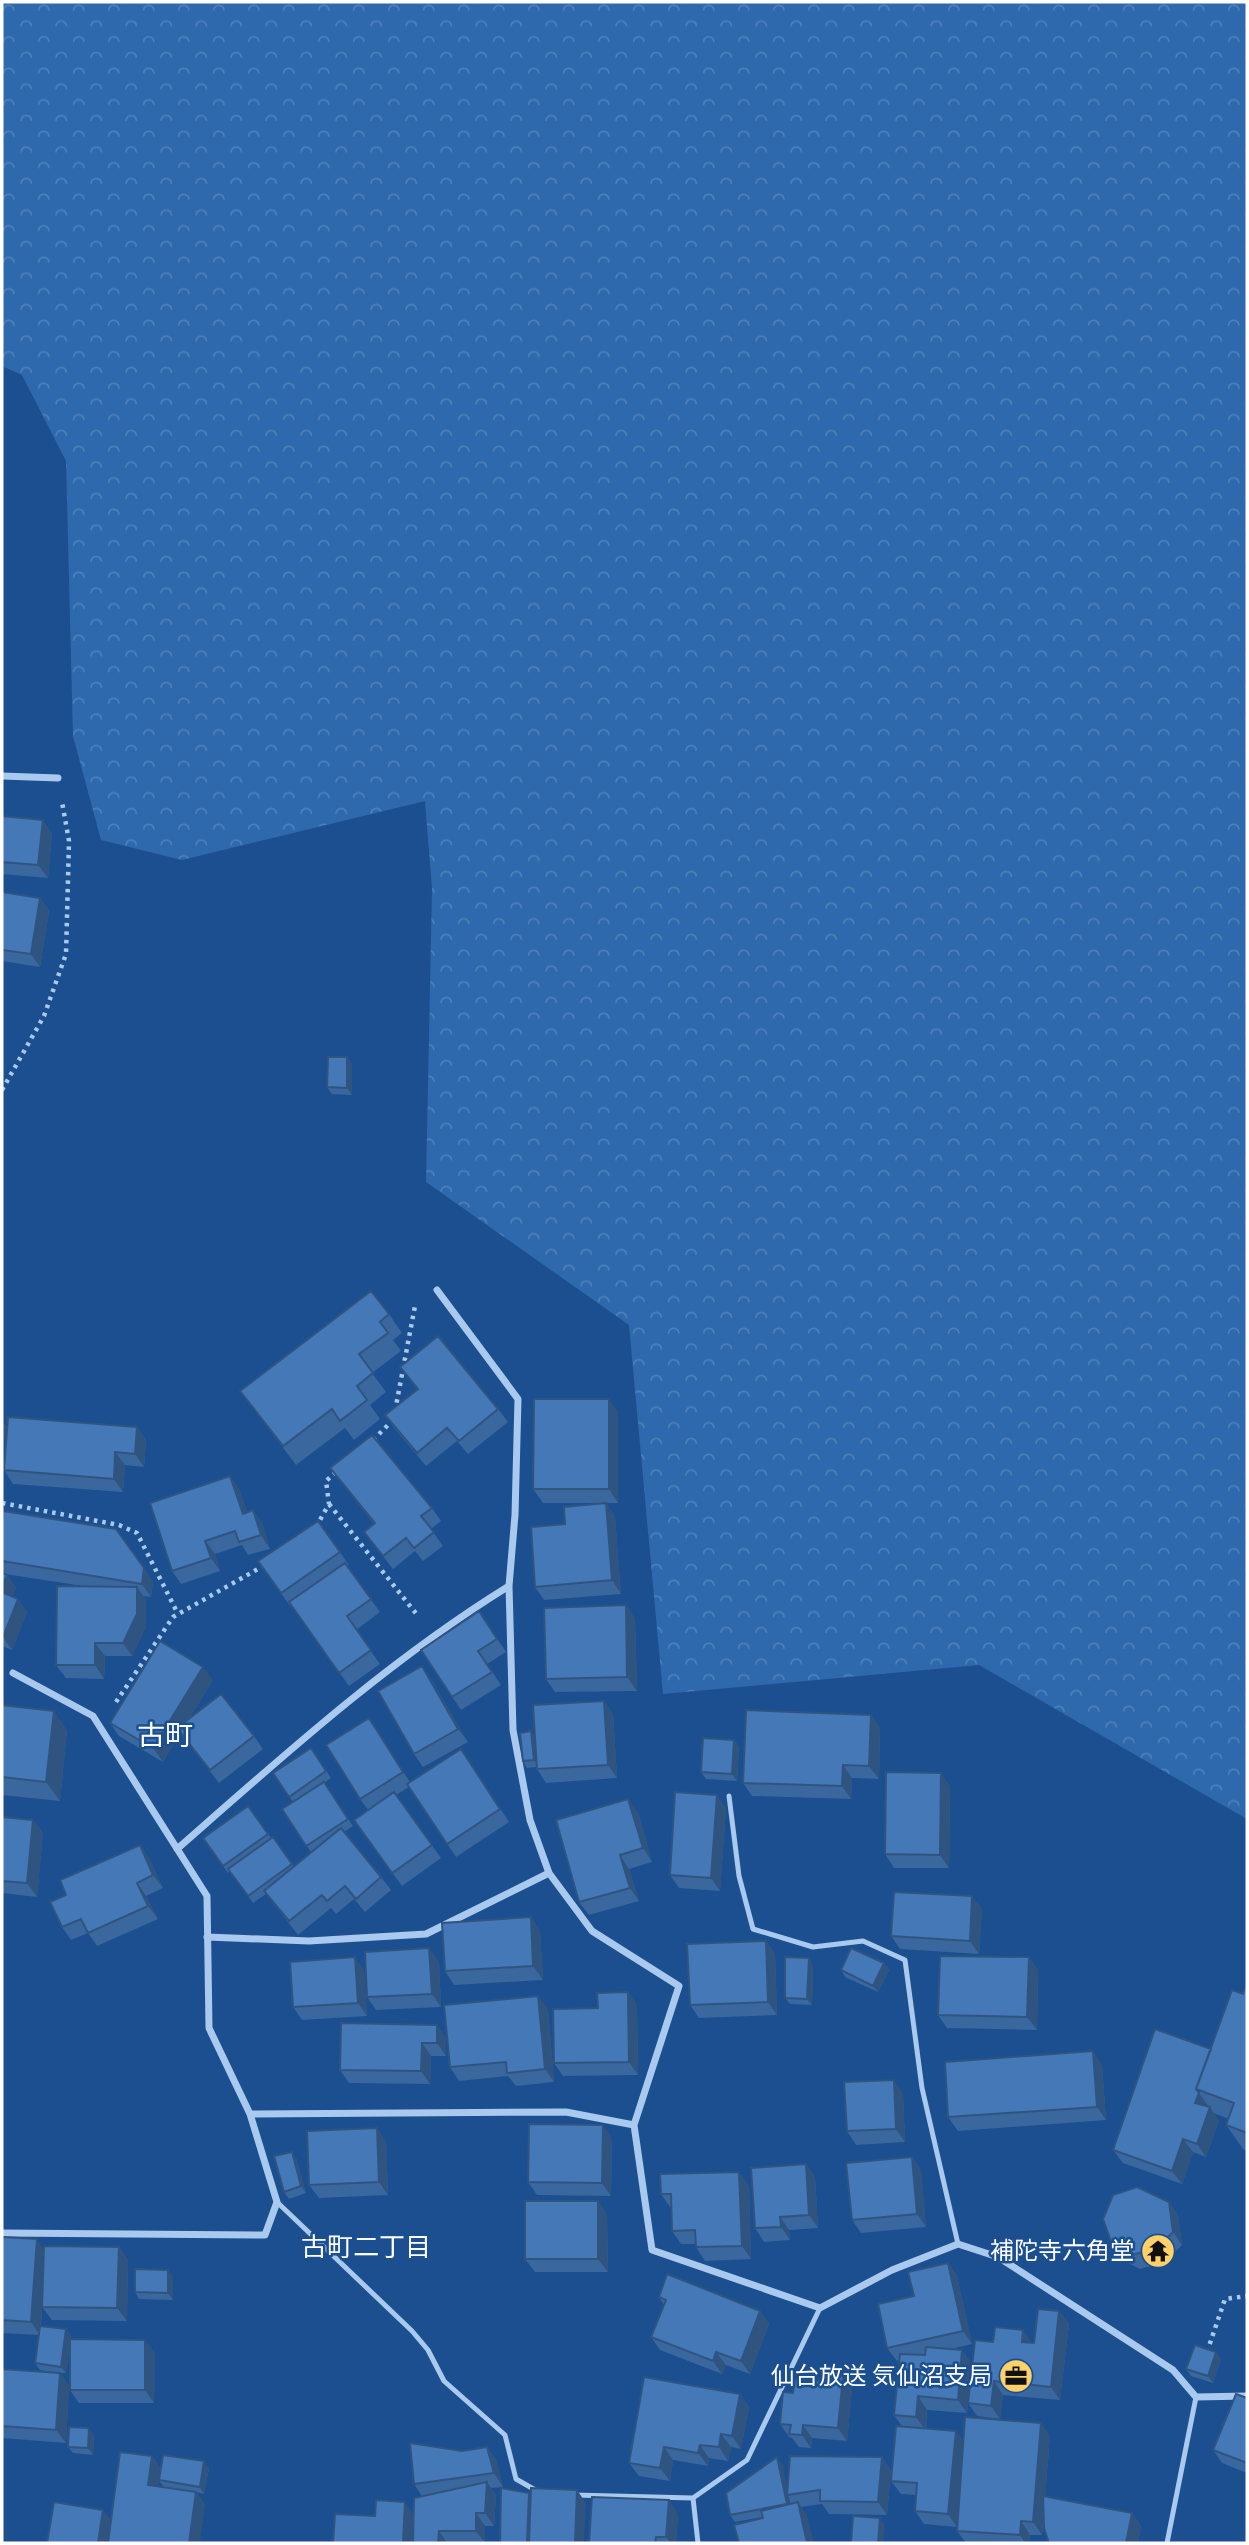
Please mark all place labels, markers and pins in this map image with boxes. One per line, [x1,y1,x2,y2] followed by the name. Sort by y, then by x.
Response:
[1139,2232,1177,2270] temple icon: 補陀寺六角堂
[990,2235,1134,2264] place label: 補陀寺六角堂
[997,2357,1035,2395] office icon: 仙台放送 気仙沼支局
[771,2360,992,2389] place label: 仙台放送 気仙沼支局

